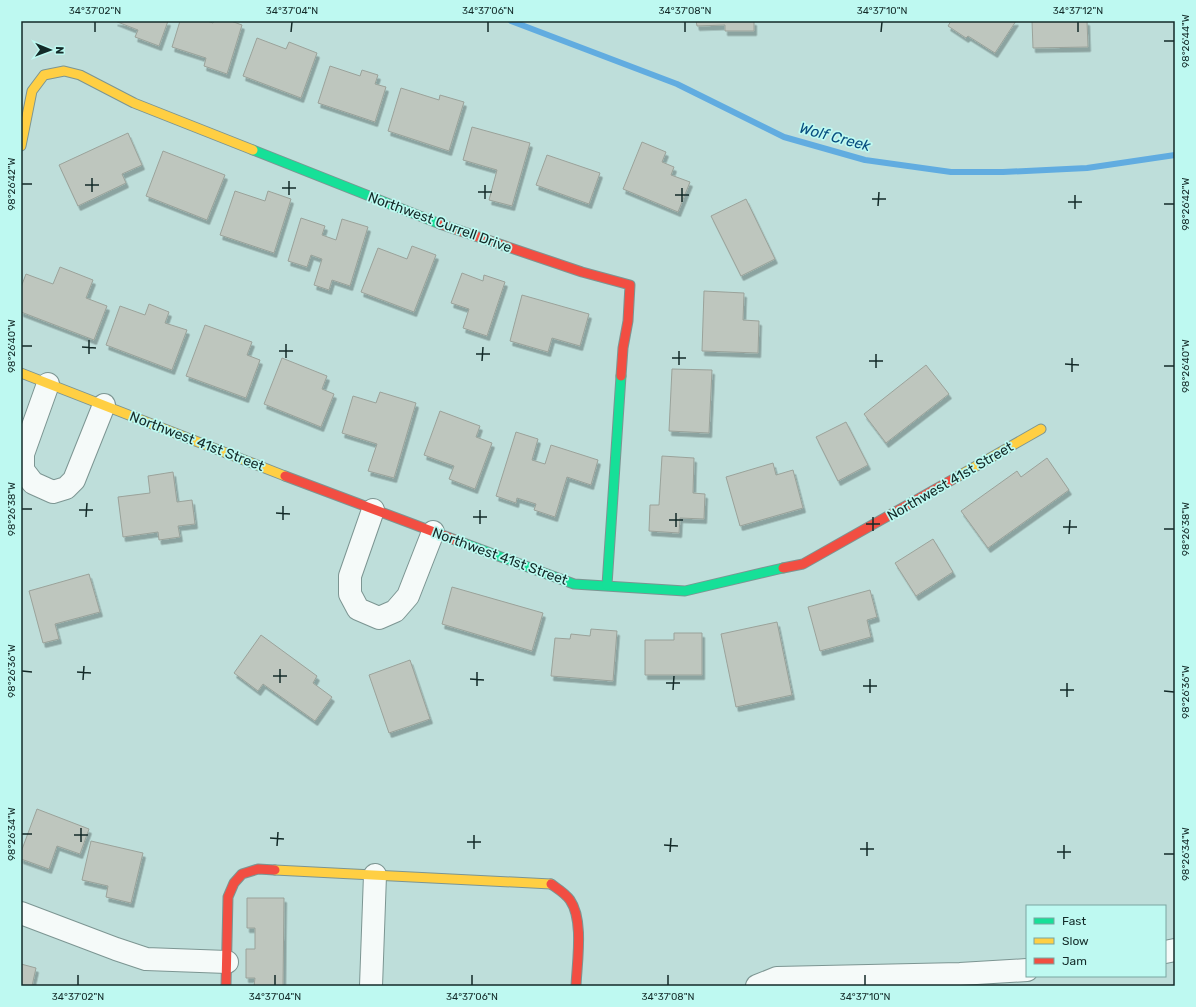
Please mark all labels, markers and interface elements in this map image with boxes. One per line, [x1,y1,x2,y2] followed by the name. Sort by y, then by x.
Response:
[69,5,121,17] text: 34°37'02"N
[266,5,318,17] text: 34°37'04"N
[462,5,514,17] text: 34°37'06"N
[659,5,711,17] text: 34°37'08"N
[857,5,907,17] text: 34°37'10"N
[1053,5,1103,17] text: 34°37'12"N
[1180,14,1192,68] text: 98°26'44"W
[30,30,70,70] north arrow
[53,46,66,54] text: N
[797,119,873,155] water label: Wolf Creek
[6,157,18,211] text: 98°26'42"W
[1180,177,1192,231] text: 98°26'42"W
[366,189,514,256] street label: Northwest Currell Drive
[6,319,18,373] text: 98°26'40"W
[1180,339,1192,393] text: 98°26'40"W
[127,408,267,475] street label: Northwest 41st Street
[884,438,1017,524] street label: Northwest 41st Street
[6,482,18,536] text: 98°26'38"W
[1180,502,1192,556] text: 98°26'38"W
[430,524,570,589] street label: Northwest 41st Street
[6,644,18,698] text: 98°26'36"W
[1180,665,1192,719] text: 98°26'36"W
[6,807,18,861] text: 98°26'34"W
[1180,827,1192,881] text: 98°26'34"W
[1026,905,1166,977] legend
[1062,914,1086,928] text: Fast
[1062,934,1089,948] text: Slow
[1062,954,1087,968] text: Jam
[52,991,104,1003] text: 34°37'02"N
[249,991,301,1003] text: 34°37'04"N
[446,991,498,1003] text: 34°37'06"N
[642,991,694,1003] text: 34°37'08"N
[840,991,890,1003] text: 34°37'10"N

